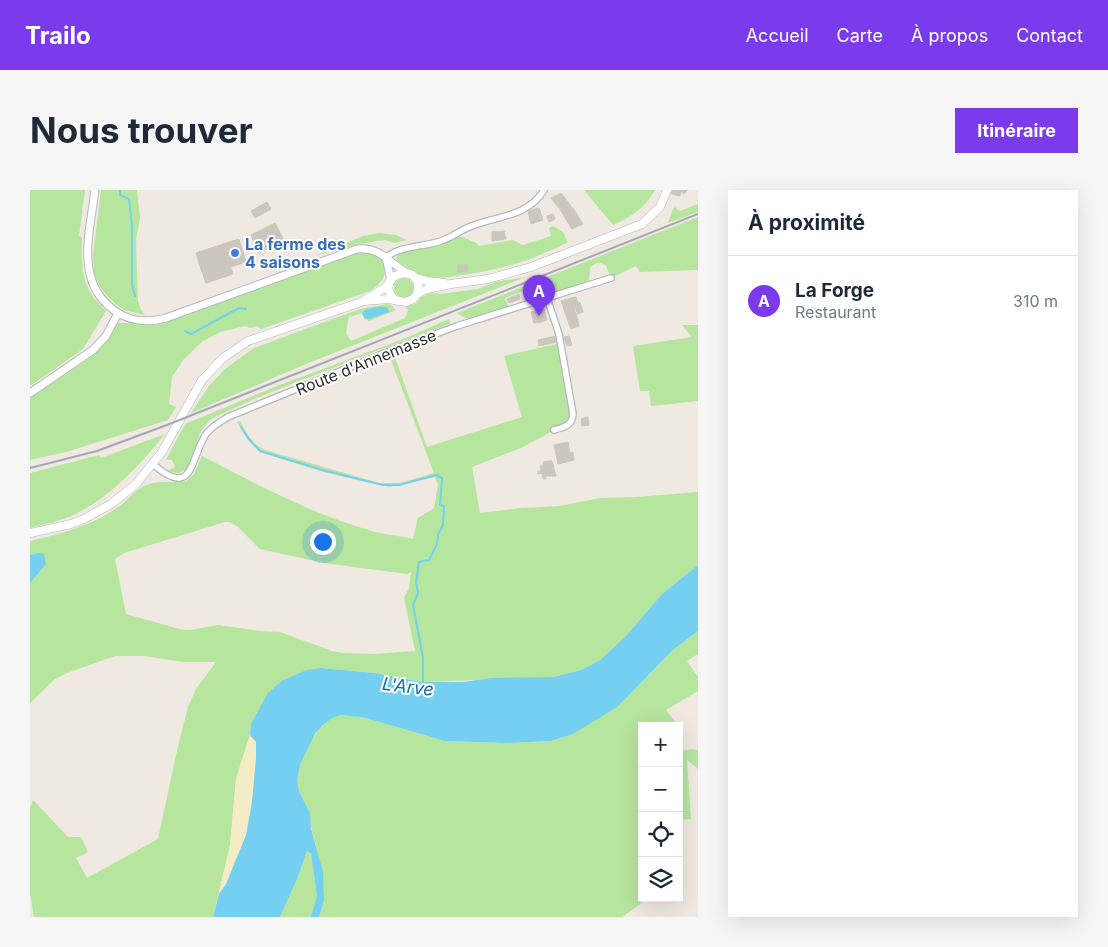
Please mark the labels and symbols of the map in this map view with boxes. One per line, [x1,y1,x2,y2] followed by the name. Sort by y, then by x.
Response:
[245,234,346,272] place label: La ferme des 4 saisons
[229,247,241,259] marker: La ferme des 4 saisons
[523,275,555,316] pin: A
[293,325,439,399] street label: Route d'Annemasse
[310,529,336,555] your location
[381,673,435,700] water label: L'Arve

